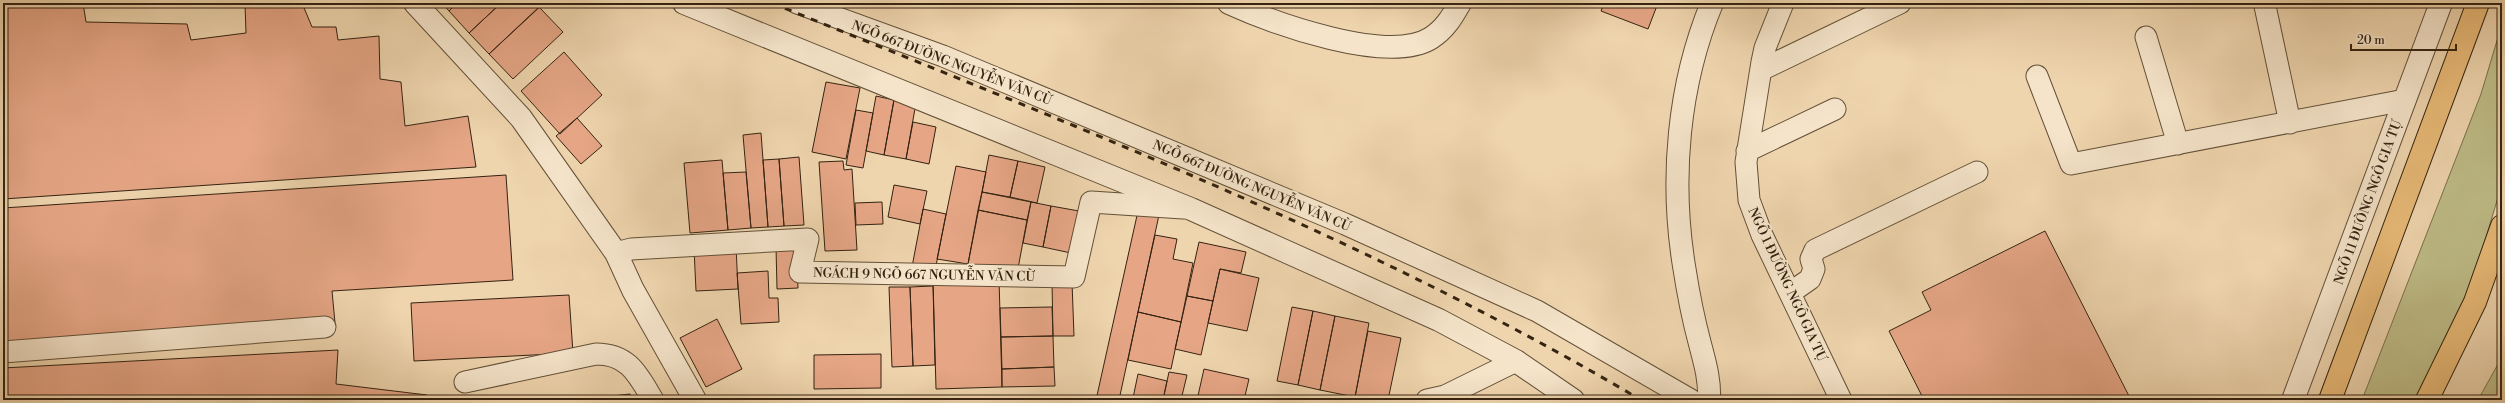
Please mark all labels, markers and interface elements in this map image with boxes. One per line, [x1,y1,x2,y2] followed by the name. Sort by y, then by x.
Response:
[849,14,1056,109] street label: NGÕ 667 ĐƯỜNG NGUYỄN VĂN CỪ
[2351,26,2456,52] scale bar
[2357,33,2385,48] text: 20 m
[2330,117,2405,287] street label: NGÕ 11 ĐƯỜNG NGÔ GIA TỰ
[1150,134,1354,235] street label: NGÕ 667 ĐƯỜNG NGUYỄN VĂN CỪ
[1744,205,1831,364] street label: NGÕ 1 ĐƯỜNG NGÔ GIA TỰ
[813,262,1035,285] street label: NGÁCH 9 NGÕ 667 NGUYỄN VĂN CỪ

